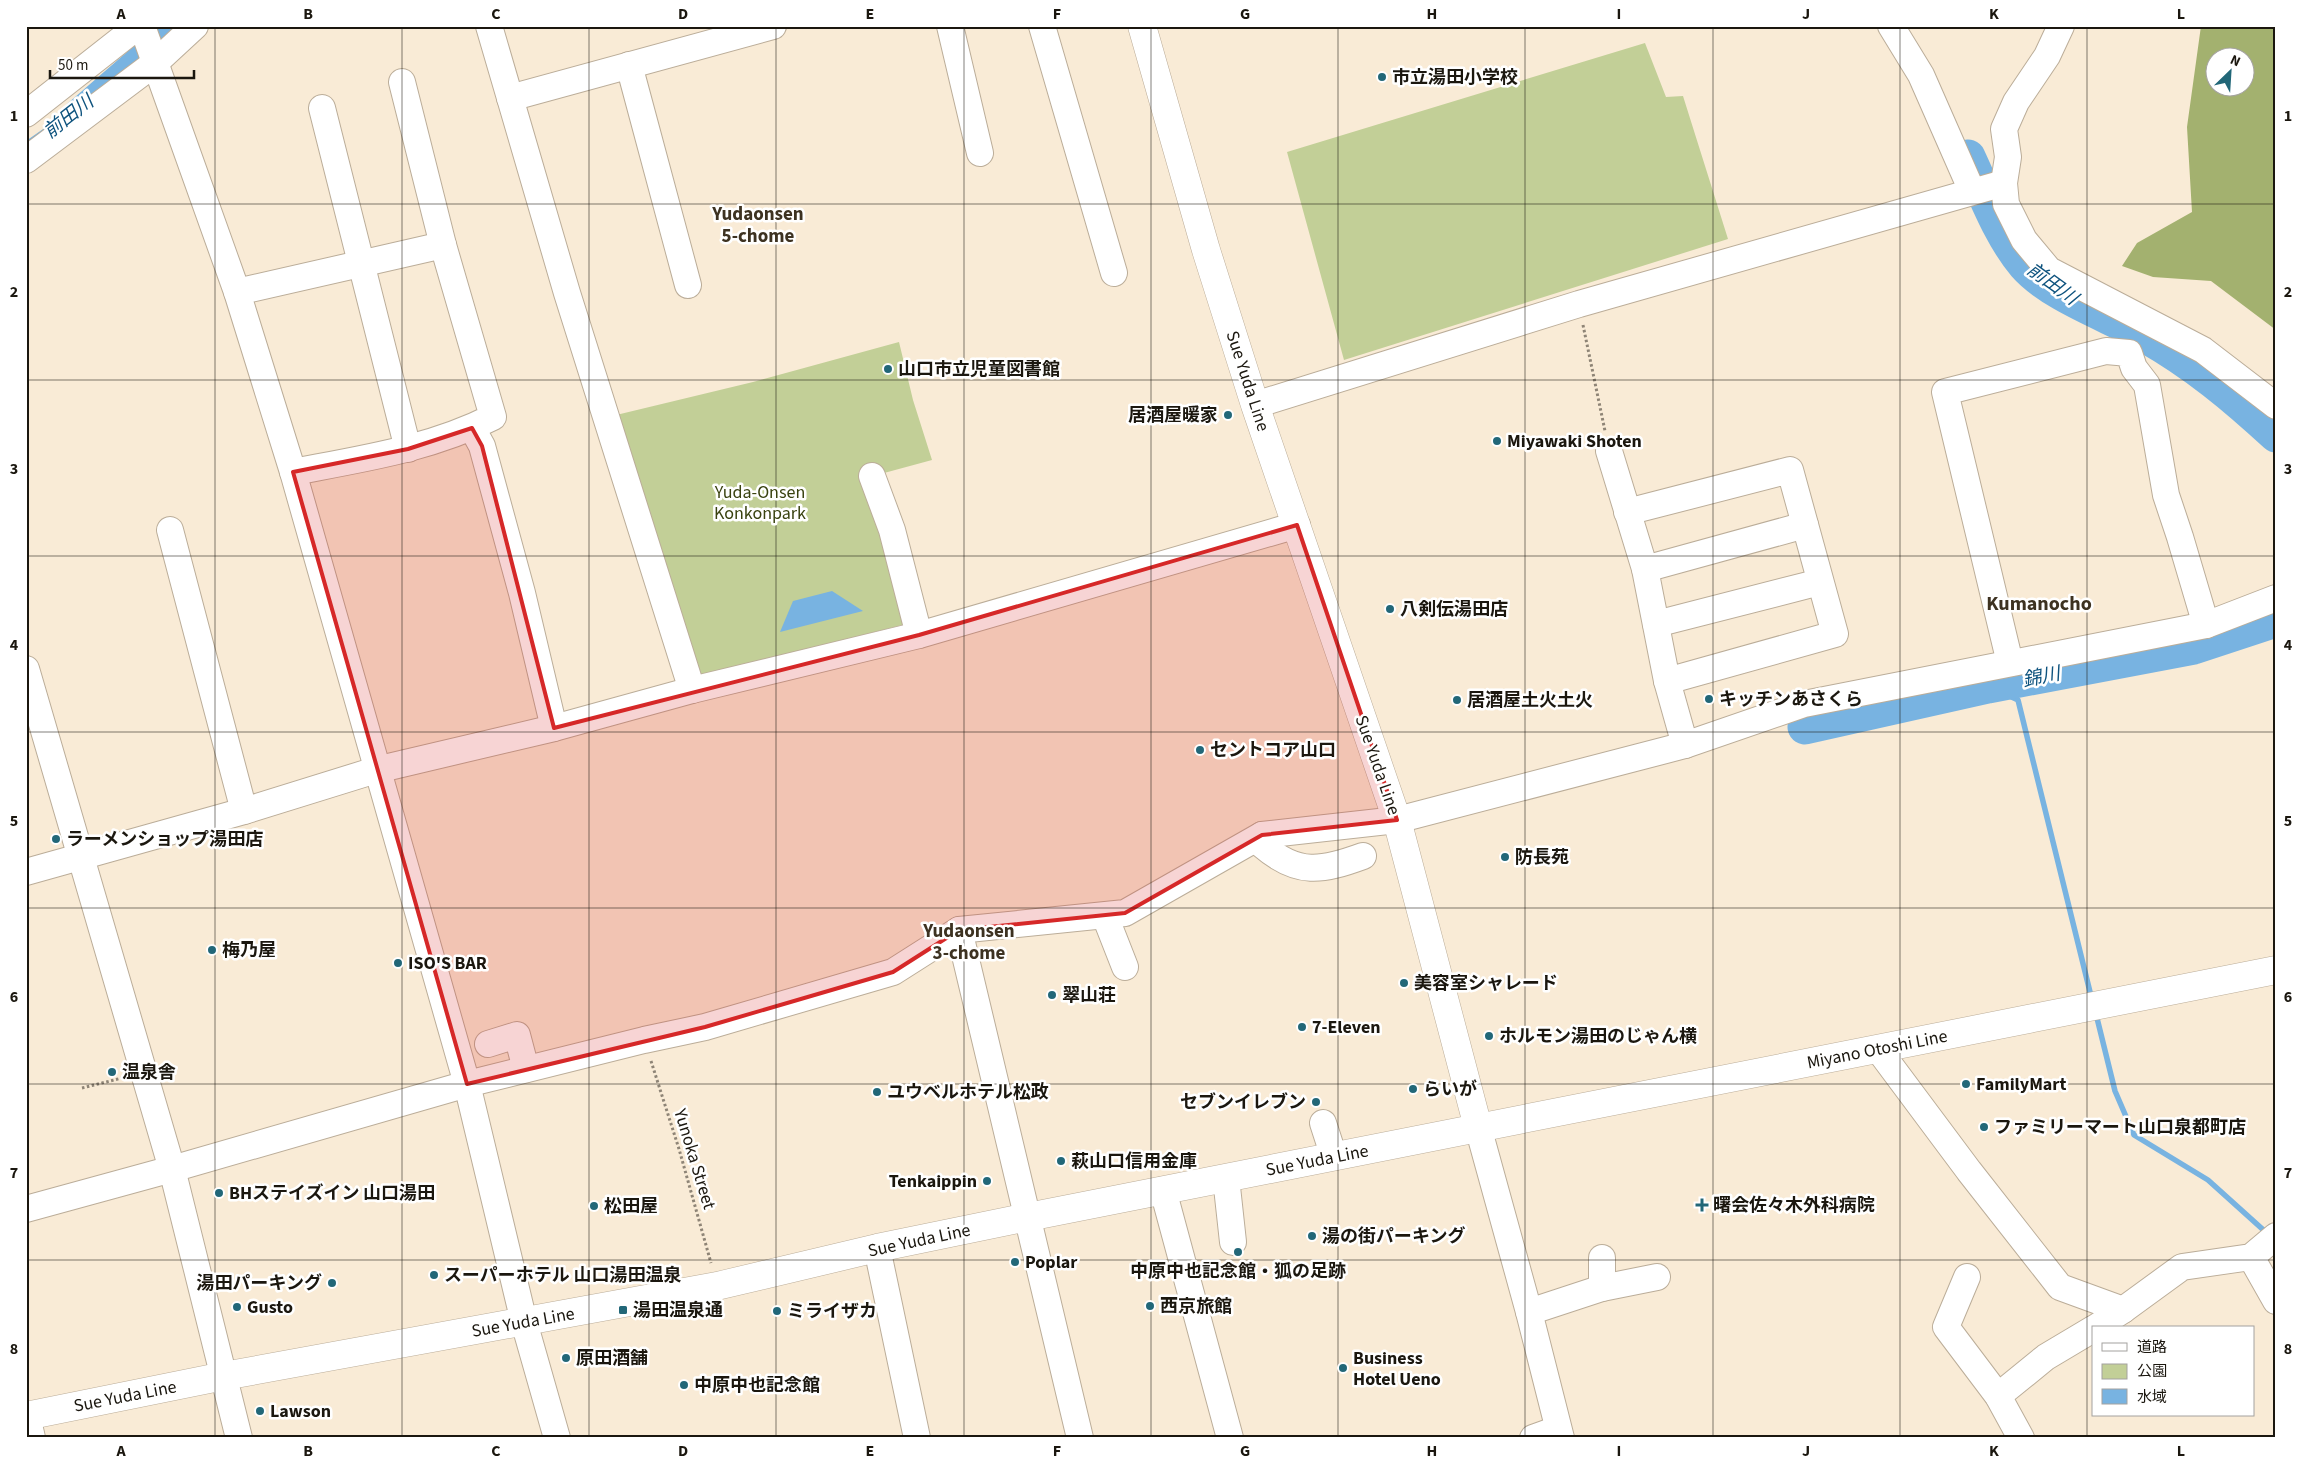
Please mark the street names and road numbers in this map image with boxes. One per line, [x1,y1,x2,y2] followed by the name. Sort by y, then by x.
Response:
[1220,328,1276,435] street label: Sue Yuda Line
[1349,712,1406,819] street label: Sue Yuda Line
[1805,1024,1950,1075] street label: Miyano Otoshi Line
[667,1105,722,1212] street label: Yunoka Street
[1264,1138,1371,1183] street label: Sue Yuda Line
[865,1217,973,1264] street label: Sue Yuda Line
[470,1301,577,1344] street label: Sue Yuda Line
[72,1374,179,1419] street label: Sue Yuda Line

